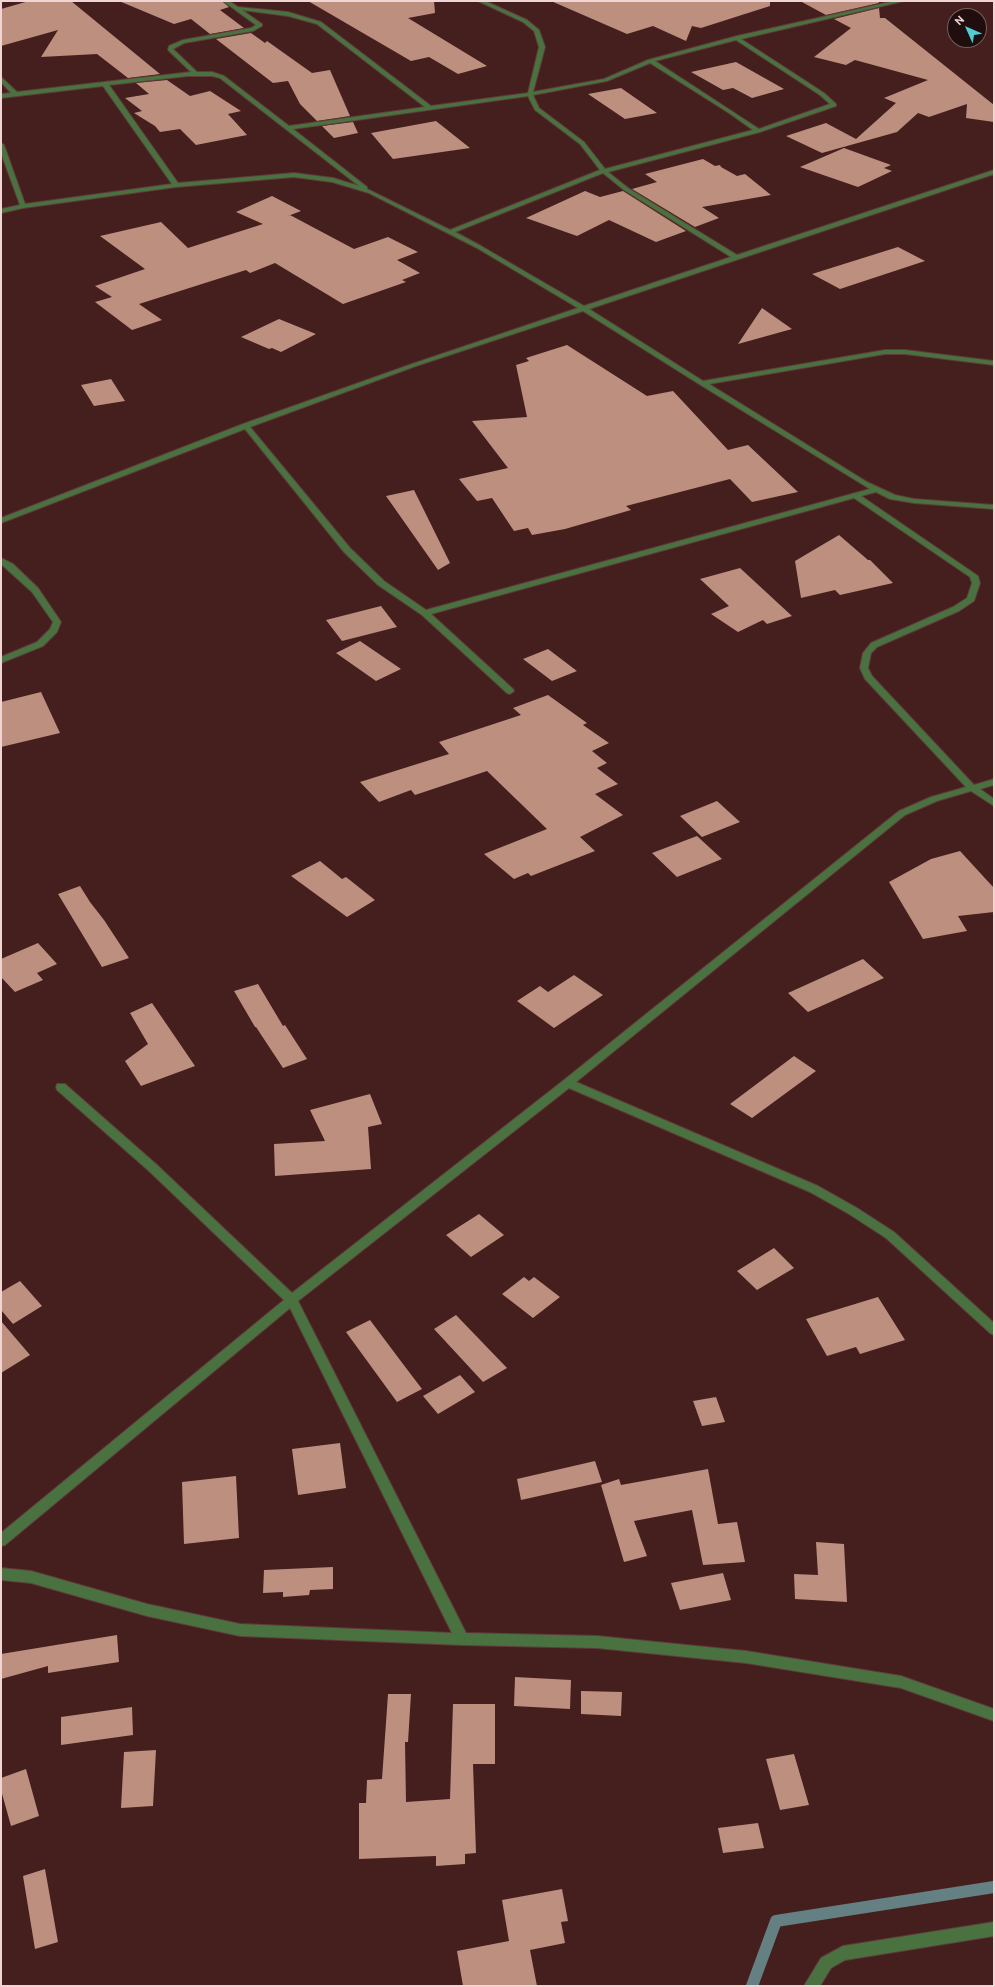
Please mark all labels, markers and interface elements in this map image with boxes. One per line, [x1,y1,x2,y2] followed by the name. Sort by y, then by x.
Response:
[947,8,987,48] north arrow
[952,13,966,27] text: N

